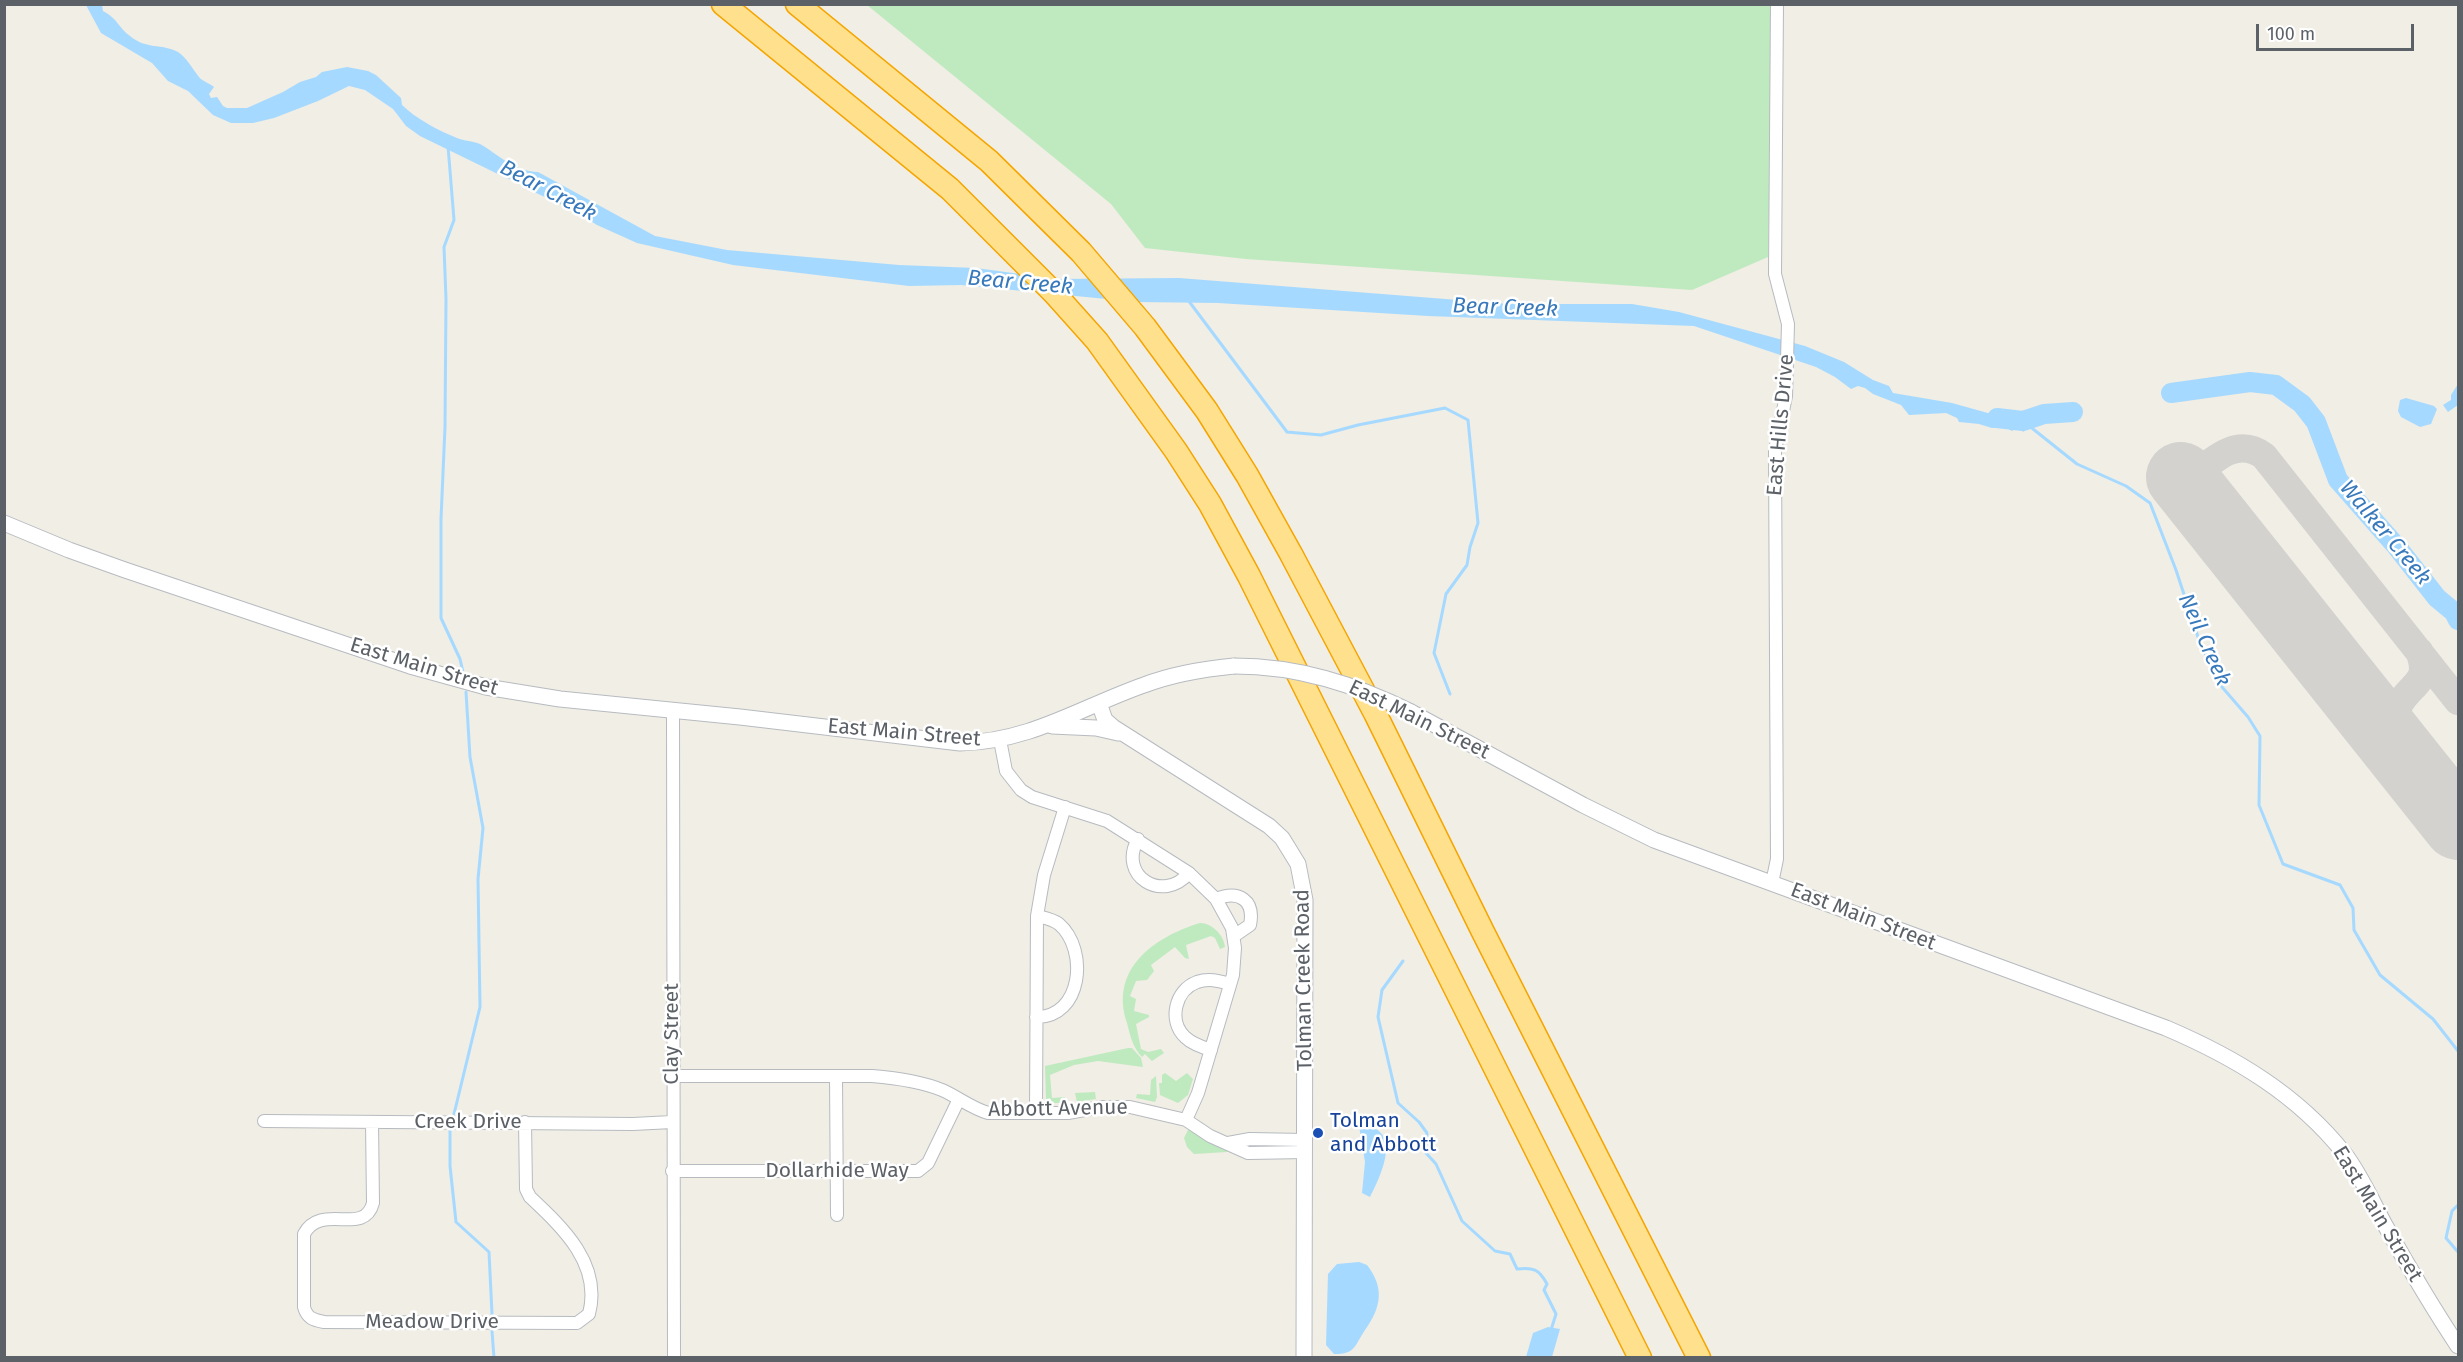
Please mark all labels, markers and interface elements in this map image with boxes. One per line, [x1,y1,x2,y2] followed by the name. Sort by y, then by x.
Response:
[2259,12,2416,50] scale bar
[2267,23,2315,45] text: 100 m
[495,155,601,227] water label: Bear Creek
[966,265,1074,301] water label: Bear Creek
[1452,293,1558,323] water label: Bear Creek
[1762,353,1800,497] street label: East Hills Drive
[2334,475,2436,591] water label: Walker Creek
[2172,590,2236,690] water label: Neil Creek
[347,632,501,702] street label: East Main Street
[1344,675,1494,765] street label: East Main Street
[826,714,982,752] street label: East Main Street
[1787,878,1939,956] street label: East Main Street
[1290,889,1318,1071] street label: Tolman Creek Road
[659,983,685,1085] street label: Clay Street
[988,1095,1128,1123] street label: Abbott Avenue
[1330,1108,1436,1158] place label: Tolman and Abbott
[414,1109,522,1135] street label: Creek Drive
[1311,1126,1325,1140] marker: Tolman and Abbott
[2327,1142,2427,1286] street label: East Main Street
[765,1158,909,1184] street label: Dollarhide Way
[365,1309,499,1335] street label: Meadow Drive

